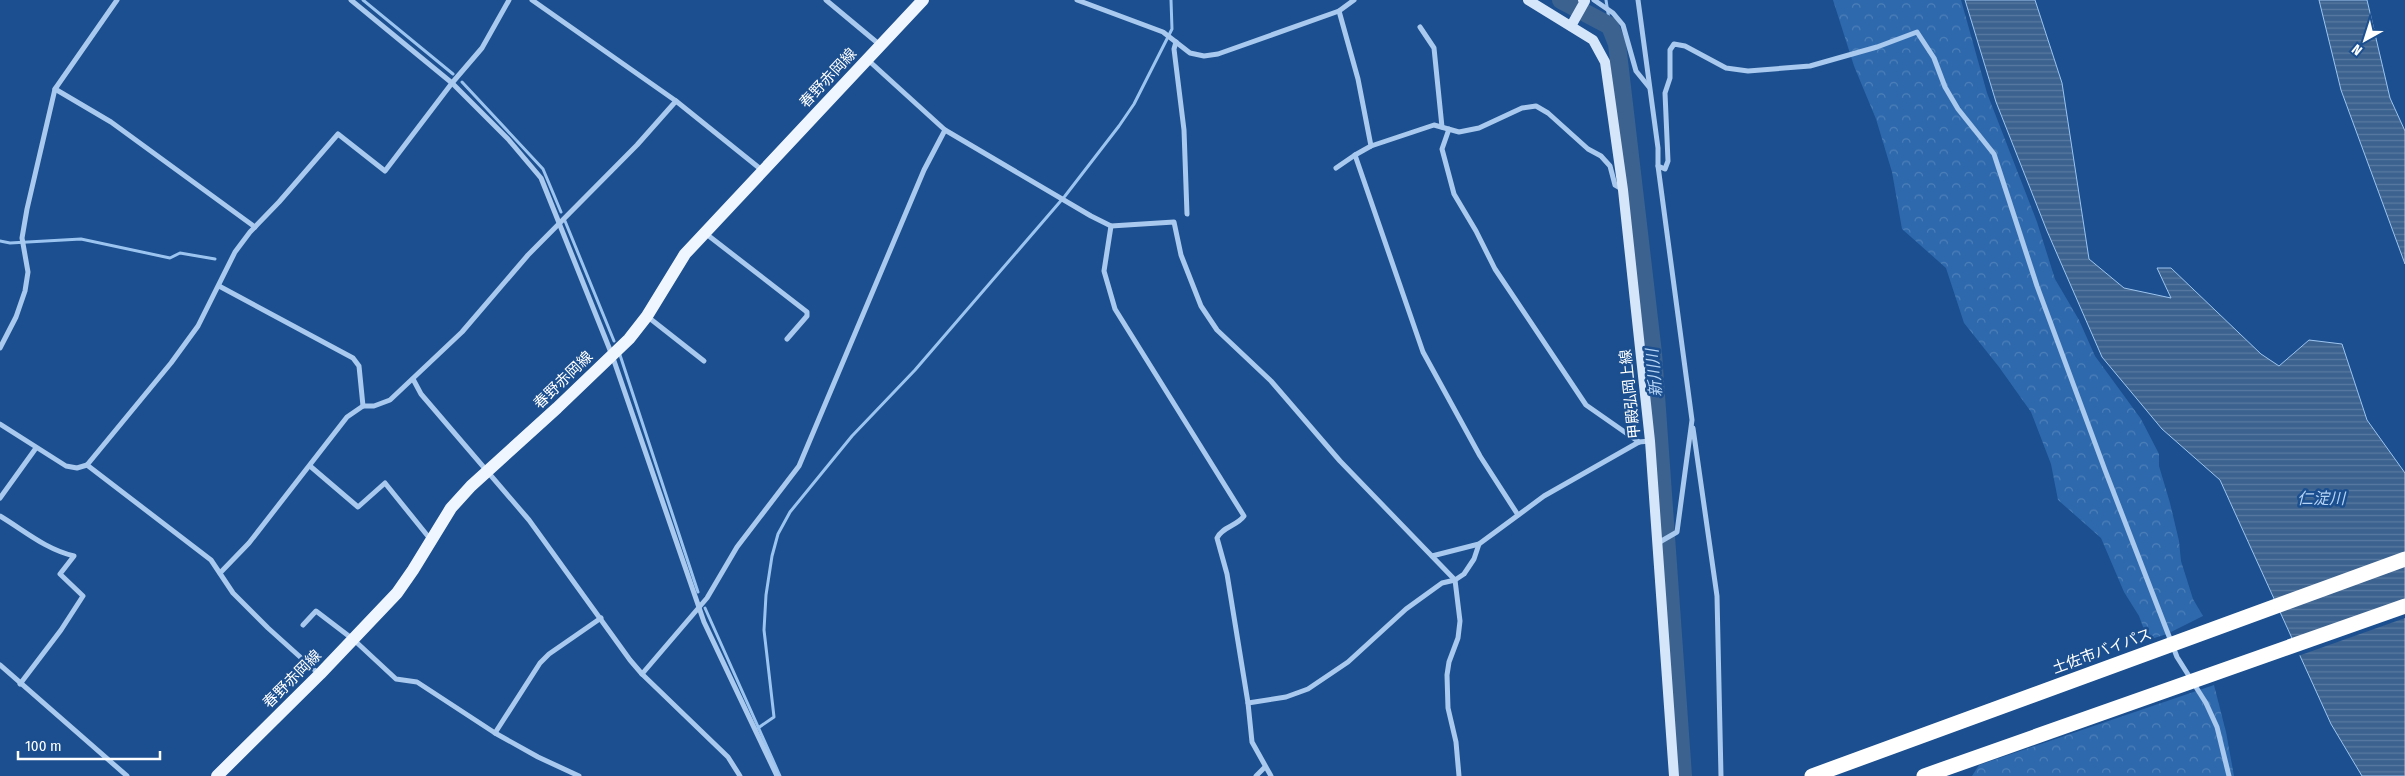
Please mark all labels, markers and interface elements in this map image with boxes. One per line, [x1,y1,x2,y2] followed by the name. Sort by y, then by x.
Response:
[2340,15,2390,65] north arrow
[2349,40,2366,59] text: N
[796,44,860,112] street label: 春野赤岡線
[1642,346,1666,398] water label: 新川川
[530,347,596,413] street label: 春野赤岡線
[1616,348,1644,440] street label: 甲殿弘岡上線
[2297,489,2347,508] water label: 仁淀川
[2050,625,2154,677] street label: 土佐市バイパス
[259,646,325,712] street label: 春野赤岡線
[18,728,160,760] scale bar
[25,737,62,755] text: 100 m

